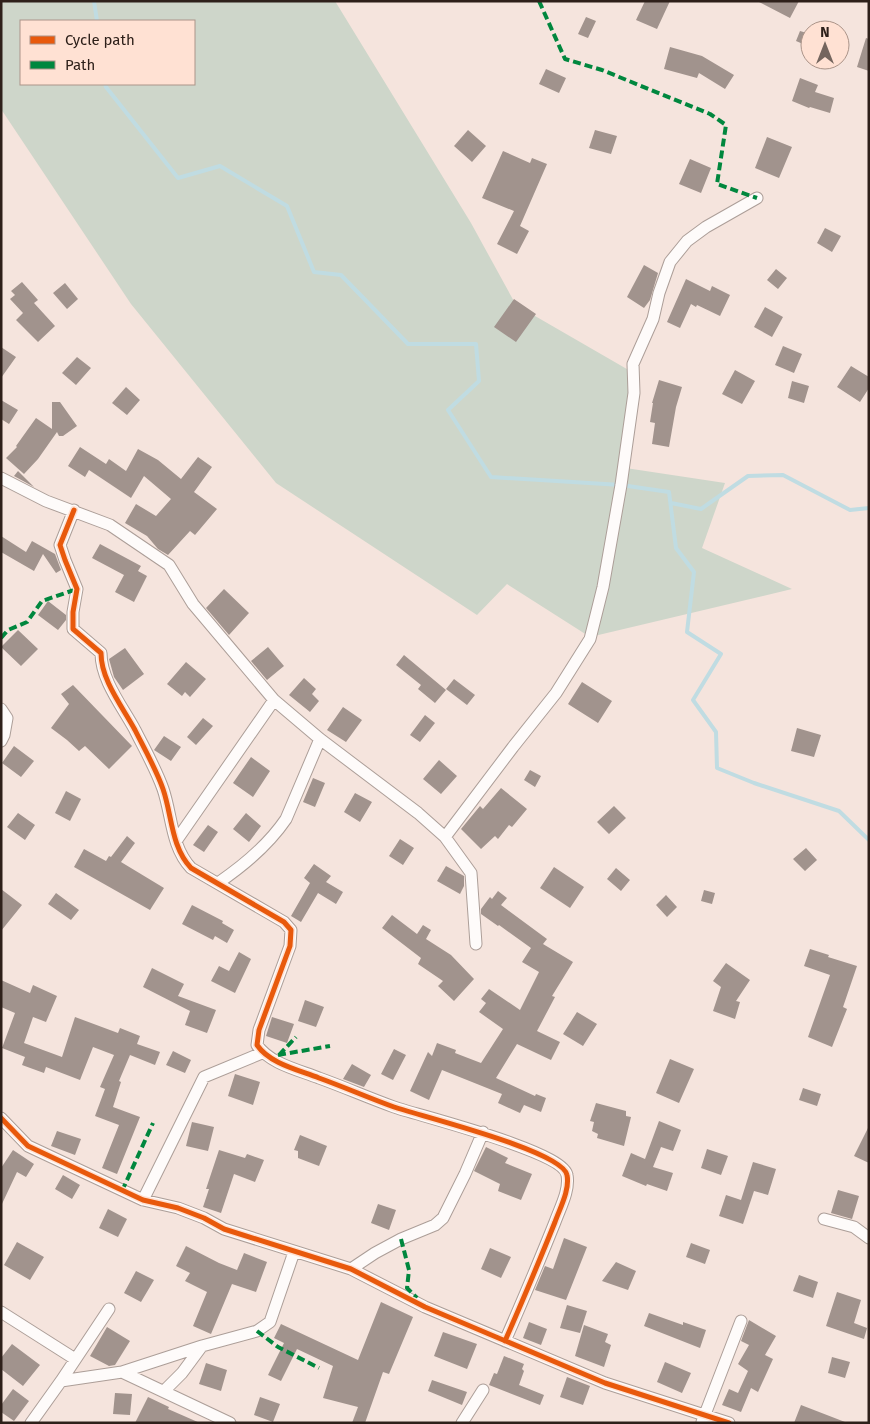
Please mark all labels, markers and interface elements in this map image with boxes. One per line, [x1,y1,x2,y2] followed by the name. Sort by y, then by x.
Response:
[20,20,195,85] legend
[800,20,850,70] north arrow
[820,24,830,41] text: N
[65,31,135,49] text: Cycle path
[65,56,95,74] text: Path

